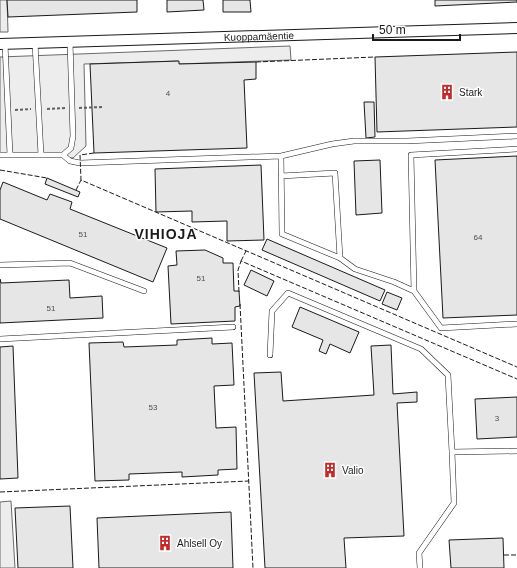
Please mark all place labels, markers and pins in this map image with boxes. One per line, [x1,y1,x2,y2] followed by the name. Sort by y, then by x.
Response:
[438,83,456,101] building icon: Stark
[459,87,483,98] place label: Stark
[321,461,339,479] building icon: Valio
[342,465,364,476] place label: Valio
[156,534,174,552] building icon: Ahlsell Oy
[177,538,222,549] place label: Ahlsell Oy

